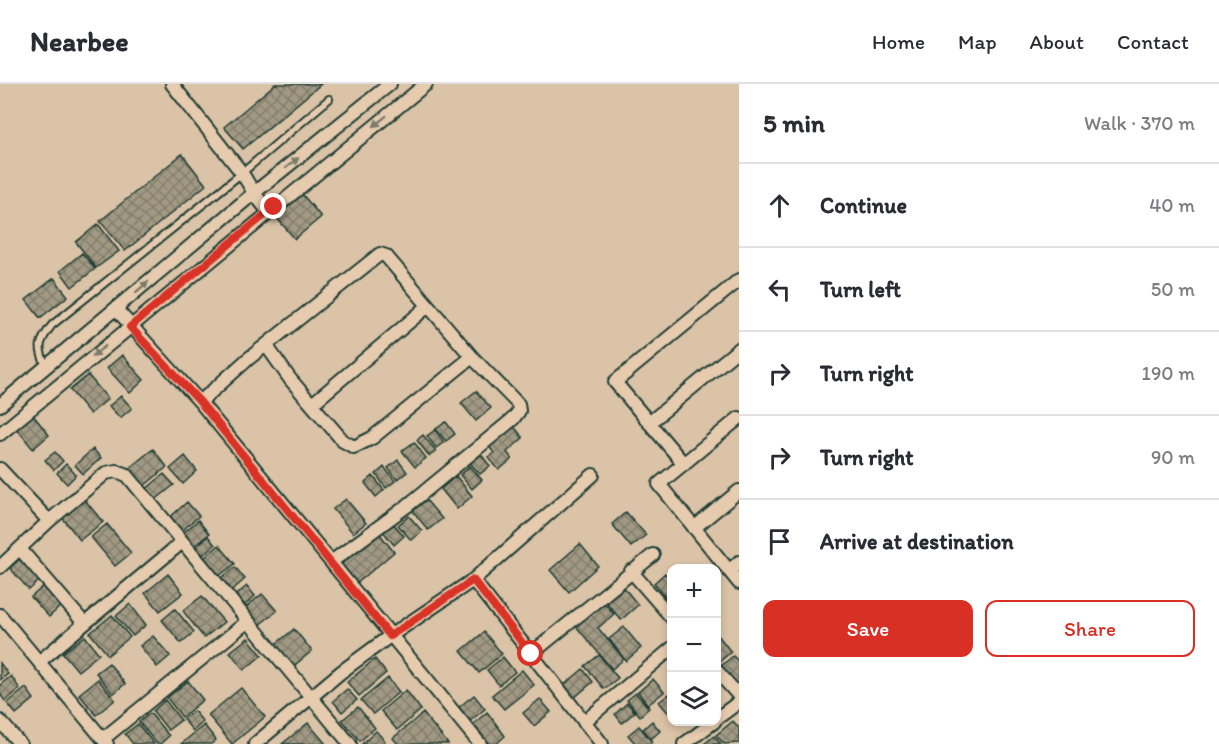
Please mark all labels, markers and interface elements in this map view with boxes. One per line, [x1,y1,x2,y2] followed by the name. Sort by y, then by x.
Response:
[30,24,129,58] text: Nearbee
[872,29,925,54] text: Home
[958,29,997,54] text: Map
[1030,29,1084,54] text: About
[1117,29,1189,54] text: Contact
[763,107,825,139] text: 5 min
[1084,111,1195,135] text: Walk · 370 m
[372,114,388,127] one-way arrow
[284,156,300,169] one-way arrow
[763,189,796,222] icon: ahead
[820,192,907,219] text: Continue
[260,193,286,219] route end
[1149,193,1195,217] text: 40 m
[763,273,796,306] icon: left
[820,276,901,303] text: Turn left
[1151,277,1195,301] text: 50 m
[134,280,149,293] one-way arrow
[92,344,107,356] one-way arrow
[763,357,796,390] icon: right
[820,360,914,387] text: Turn right
[1142,361,1195,385] text: 190 m
[763,441,796,474] icon: right
[820,444,914,471] text: Turn right
[1151,445,1195,469] text: 90 m
[763,525,796,558] icon: arrive
[820,528,1014,555] text: Arrive at destination
[667,564,721,726] map controls
[667,564,721,618] button: +
[763,600,973,657] button: Save
[985,600,1195,657] button: Share
[667,618,721,672] button: −
[517,640,543,666] route start
[667,672,721,726] button: layers

